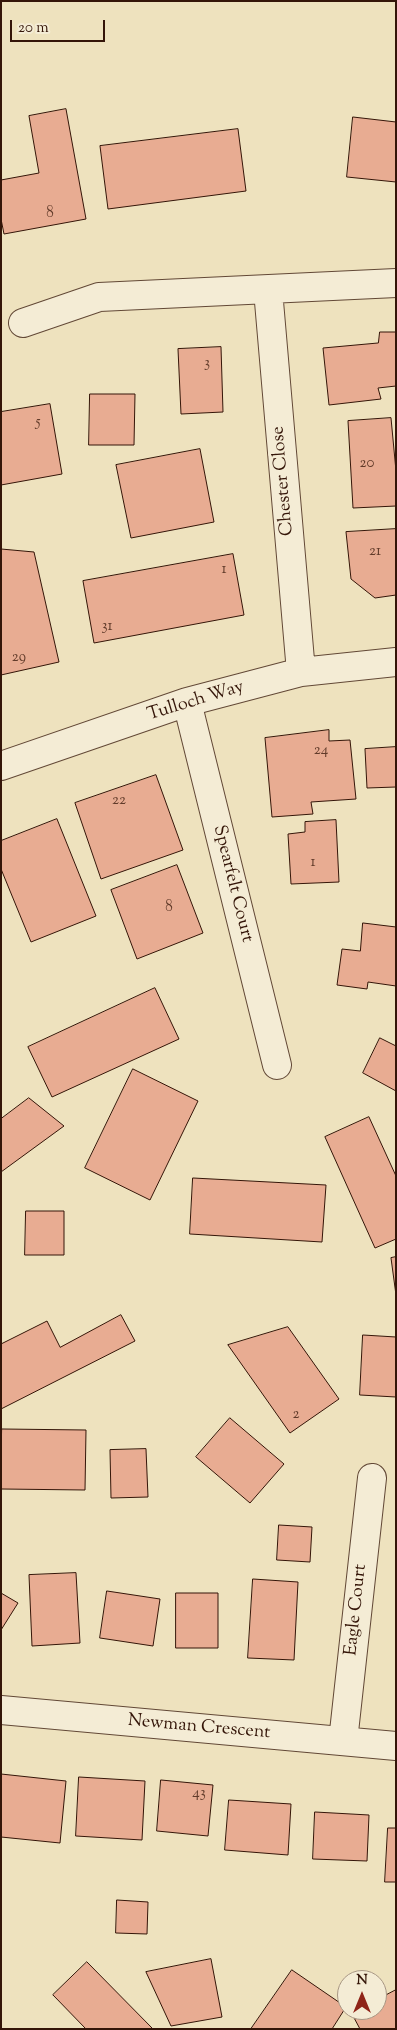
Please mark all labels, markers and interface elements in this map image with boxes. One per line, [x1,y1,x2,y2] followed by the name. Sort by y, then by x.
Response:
[12,10,108,42] scale bar
[18,18,49,39] text: 20 m
[46,205,54,223] house number: 8
[204,355,210,373] house number: 3
[35,414,41,432] house number: 5
[268,425,300,537] street label: Chester Close
[360,455,374,473] house number: 20
[369,543,381,561] house number: 21
[221,561,227,579] house number: 1
[101,618,113,636] house number: 31
[12,649,26,667] house number: 29
[145,677,247,727] street label: Tulloch Way
[314,742,328,760] house number: 24
[112,792,126,810] house number: 22
[207,823,257,945] street label: Spearfelt Court
[310,854,316,872] house number: 1
[165,899,173,917] house number: 8
[292,1406,300,1424] house number: 2
[341,1563,373,1657] street label: Eagle Court
[127,1711,271,1745] street label: Newman Crescent
[192,1785,206,1803] house number: 43
[337,1970,387,2020] north arrow
[356,1971,368,1991] text: N

